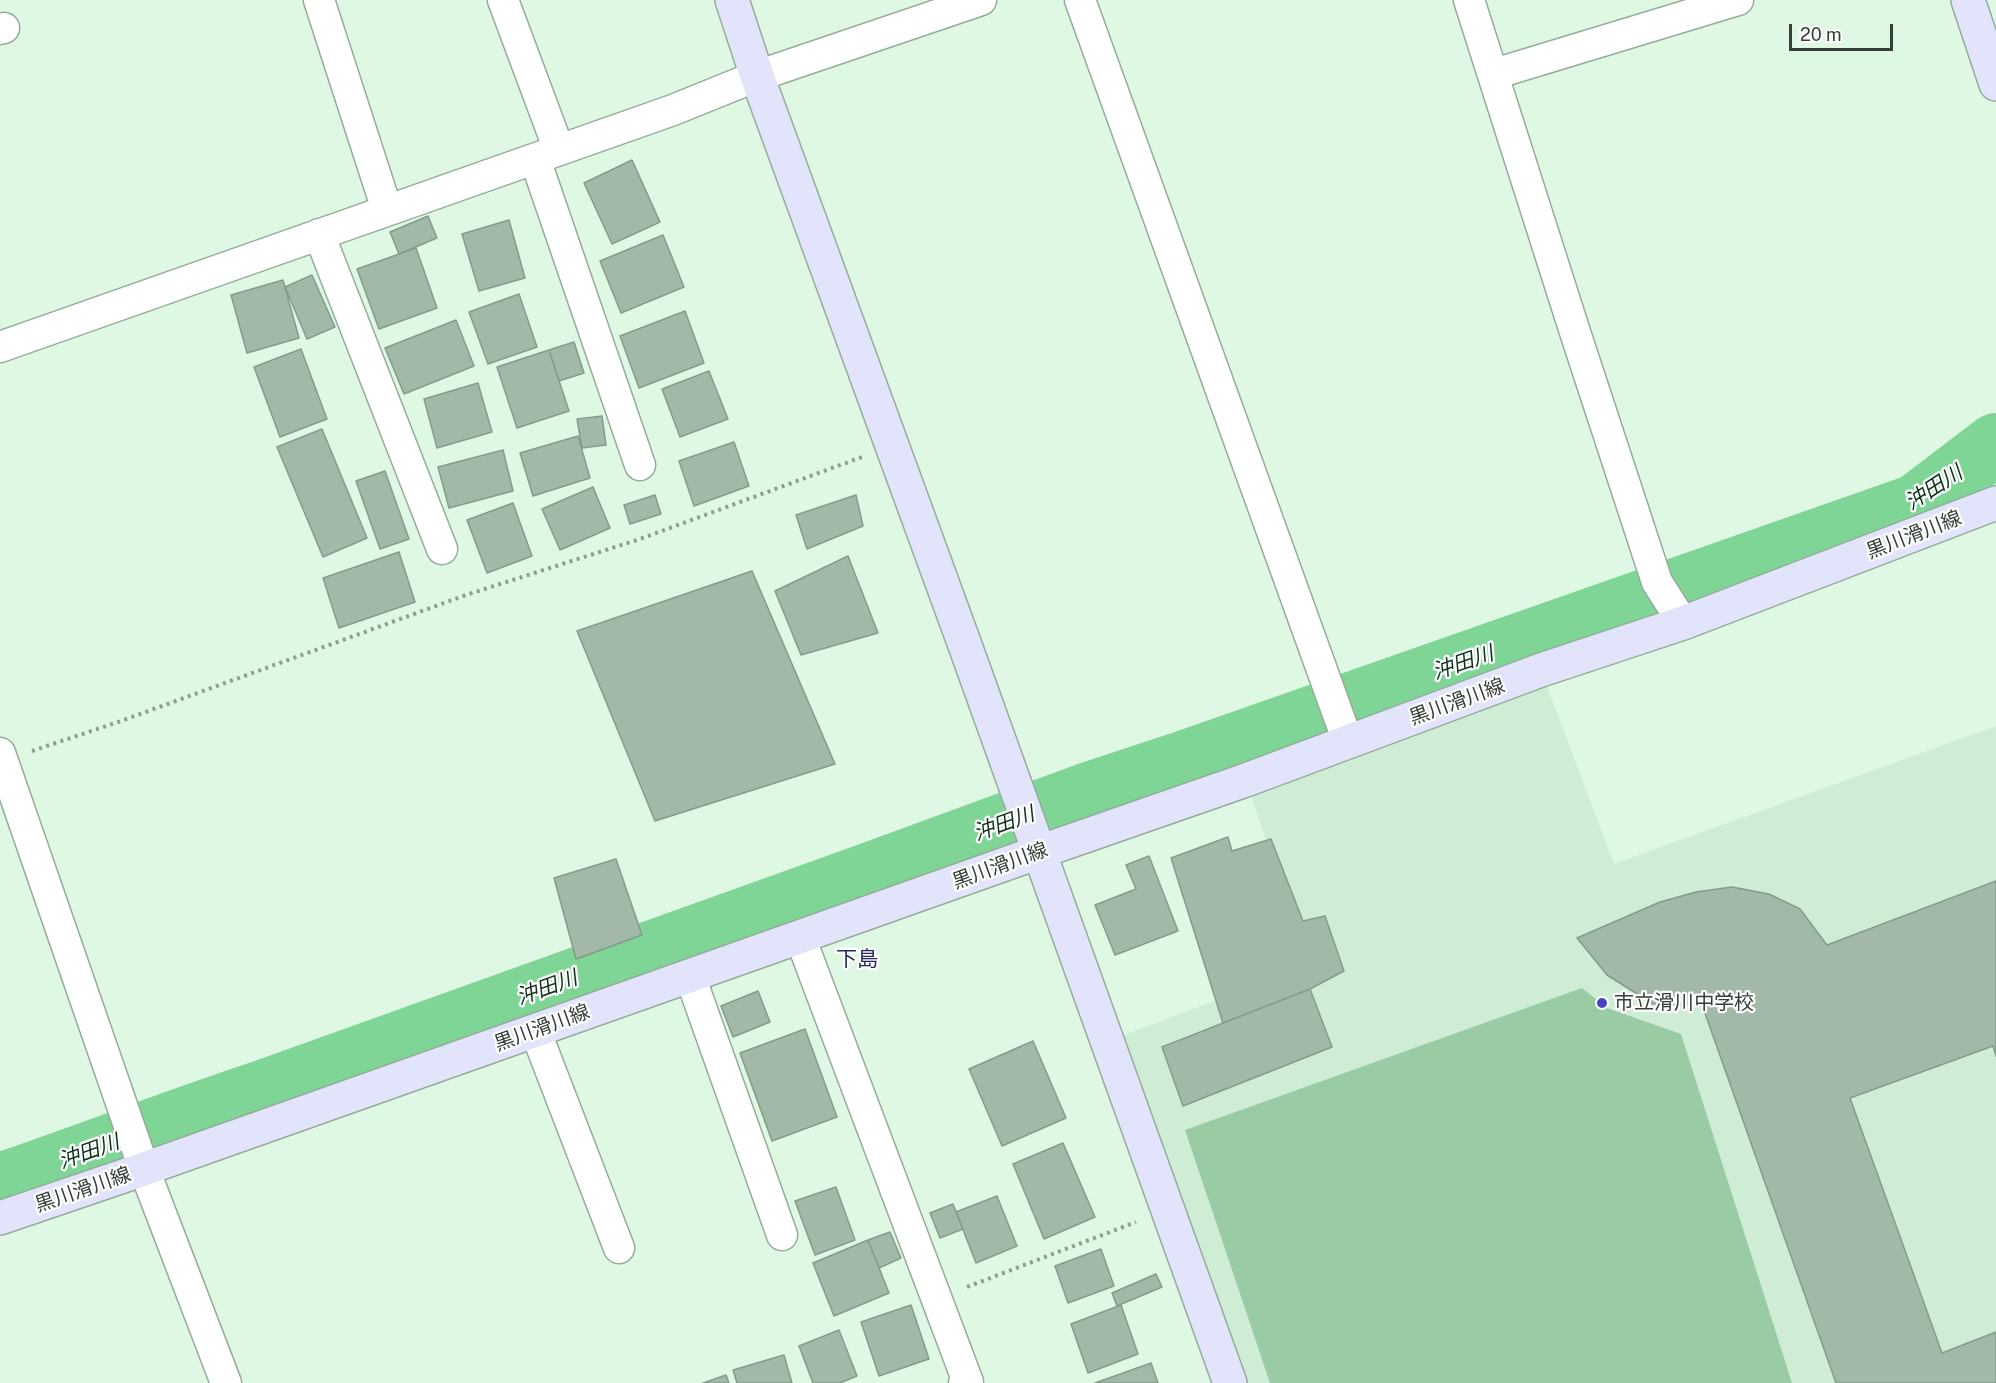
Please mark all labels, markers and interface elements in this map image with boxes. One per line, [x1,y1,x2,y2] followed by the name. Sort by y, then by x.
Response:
[1792,12,1896,50] scale bar
[1800,24,1842,45] text: 20 m
[1901,460,1967,516] water label: 沖田川
[1863,506,1965,564] street label: 黒川滑川線
[1429,641,1497,685] water label: 沖田川
[1406,674,1508,730] street label: 黒川滑川線
[970,801,1038,847] water label: 沖田川
[949,838,1051,894] street label: 黒川滑川線
[836,947,878,973] district label: 下島
[513,965,581,1011] water label: 沖田川
[1614,991,1754,1015] place label: 市立滑川中学校
[1595,996,1609,1010] marker: 市立滑川中学校
[491,1000,593,1056] street label: 黒川滑川線
[55,1129,123,1175] water label: 沖田川
[32,1162,134,1218] street label: 黒川滑川線

